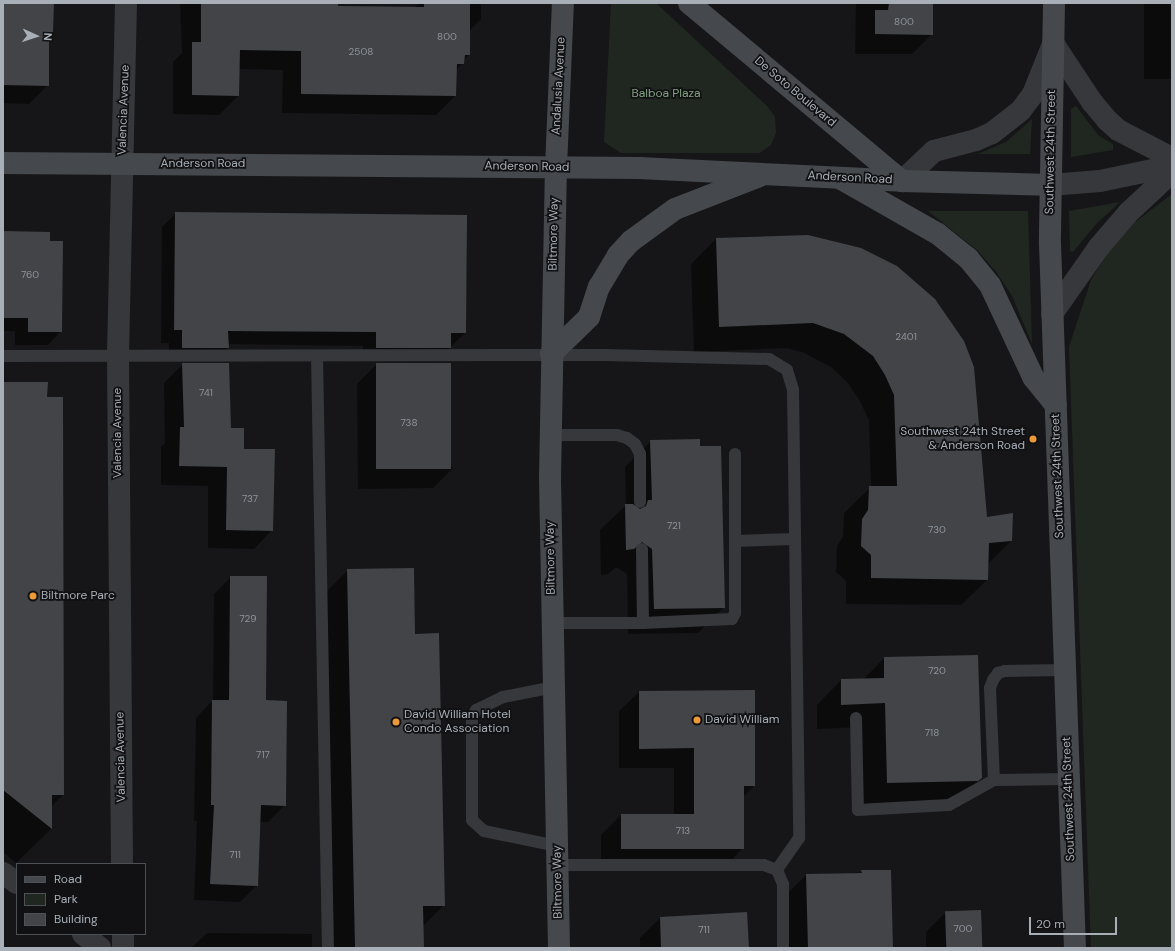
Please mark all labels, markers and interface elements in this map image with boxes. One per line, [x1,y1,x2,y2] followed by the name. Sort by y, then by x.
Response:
[16,16,56,56] north arrow
[894,16,914,28] house number: 800
[437,31,457,43] house number: 800
[41,32,55,41] text: N
[549,37,569,135] street label: Andalusia Avenue
[349,46,373,58] house number: 2508
[751,54,839,130] street label: De Soto Boulevard
[115,65,133,155] street label: Valencia Avenue
[632,87,700,101] park label: Balboa Plaza
[1043,90,1059,214] street label: Southwest 24th Street
[161,157,245,171] street label: Anderson Road
[484,159,570,175] street label: Anderson Road
[807,169,893,187] street label: Anderson Road
[546,197,562,271] street label: Biltmore Way
[21,269,39,281] house number: 760
[895,331,917,343] house number: 2401
[199,387,213,399] house number: 741
[111,388,125,478] street label: Valencia Avenue
[1049,413,1067,539] street label: Southwest 24th Street
[400,417,418,429] house number: 738
[900,425,1025,453] place label: Southwest 24th Street & Anderson Road
[1028,434,1038,444] marker: Southwest 24th Street & Anderson Road
[242,493,258,505] house number: 737
[667,520,681,532] house number: 721
[543,521,559,595] street label: Biltmore Way
[928,524,946,536] house number: 730
[41,589,115,603] place label: Biltmore Parc
[28,591,38,601] marker: Biltmore Parc
[239,613,257,625] house number: 729
[928,665,946,677] house number: 720
[404,708,511,736] place label: David William Hotel Condo Association
[113,712,129,802] street label: Valencia Avenue
[705,713,779,727] place label: David William
[692,715,702,725] marker: David William
[391,717,401,727] marker: David William Hotel Condo Association
[925,727,939,739] house number: 718
[1060,736,1078,862] street label: Southwest 24th Street
[256,749,270,761] house number: 717
[676,825,690,837] house number: 713
[550,845,566,919] street label: Biltmore Way
[229,849,241,861] house number: 711
[16,863,146,935] legend
[54,871,82,887] text: Road
[54,891,78,907] text: Park
[1031,909,1119,935] scale bar
[54,911,98,927] text: Building
[1036,916,1065,932] text: 20 m
[954,923,972,935] house number: 700
[698,924,710,936] house number: 711

